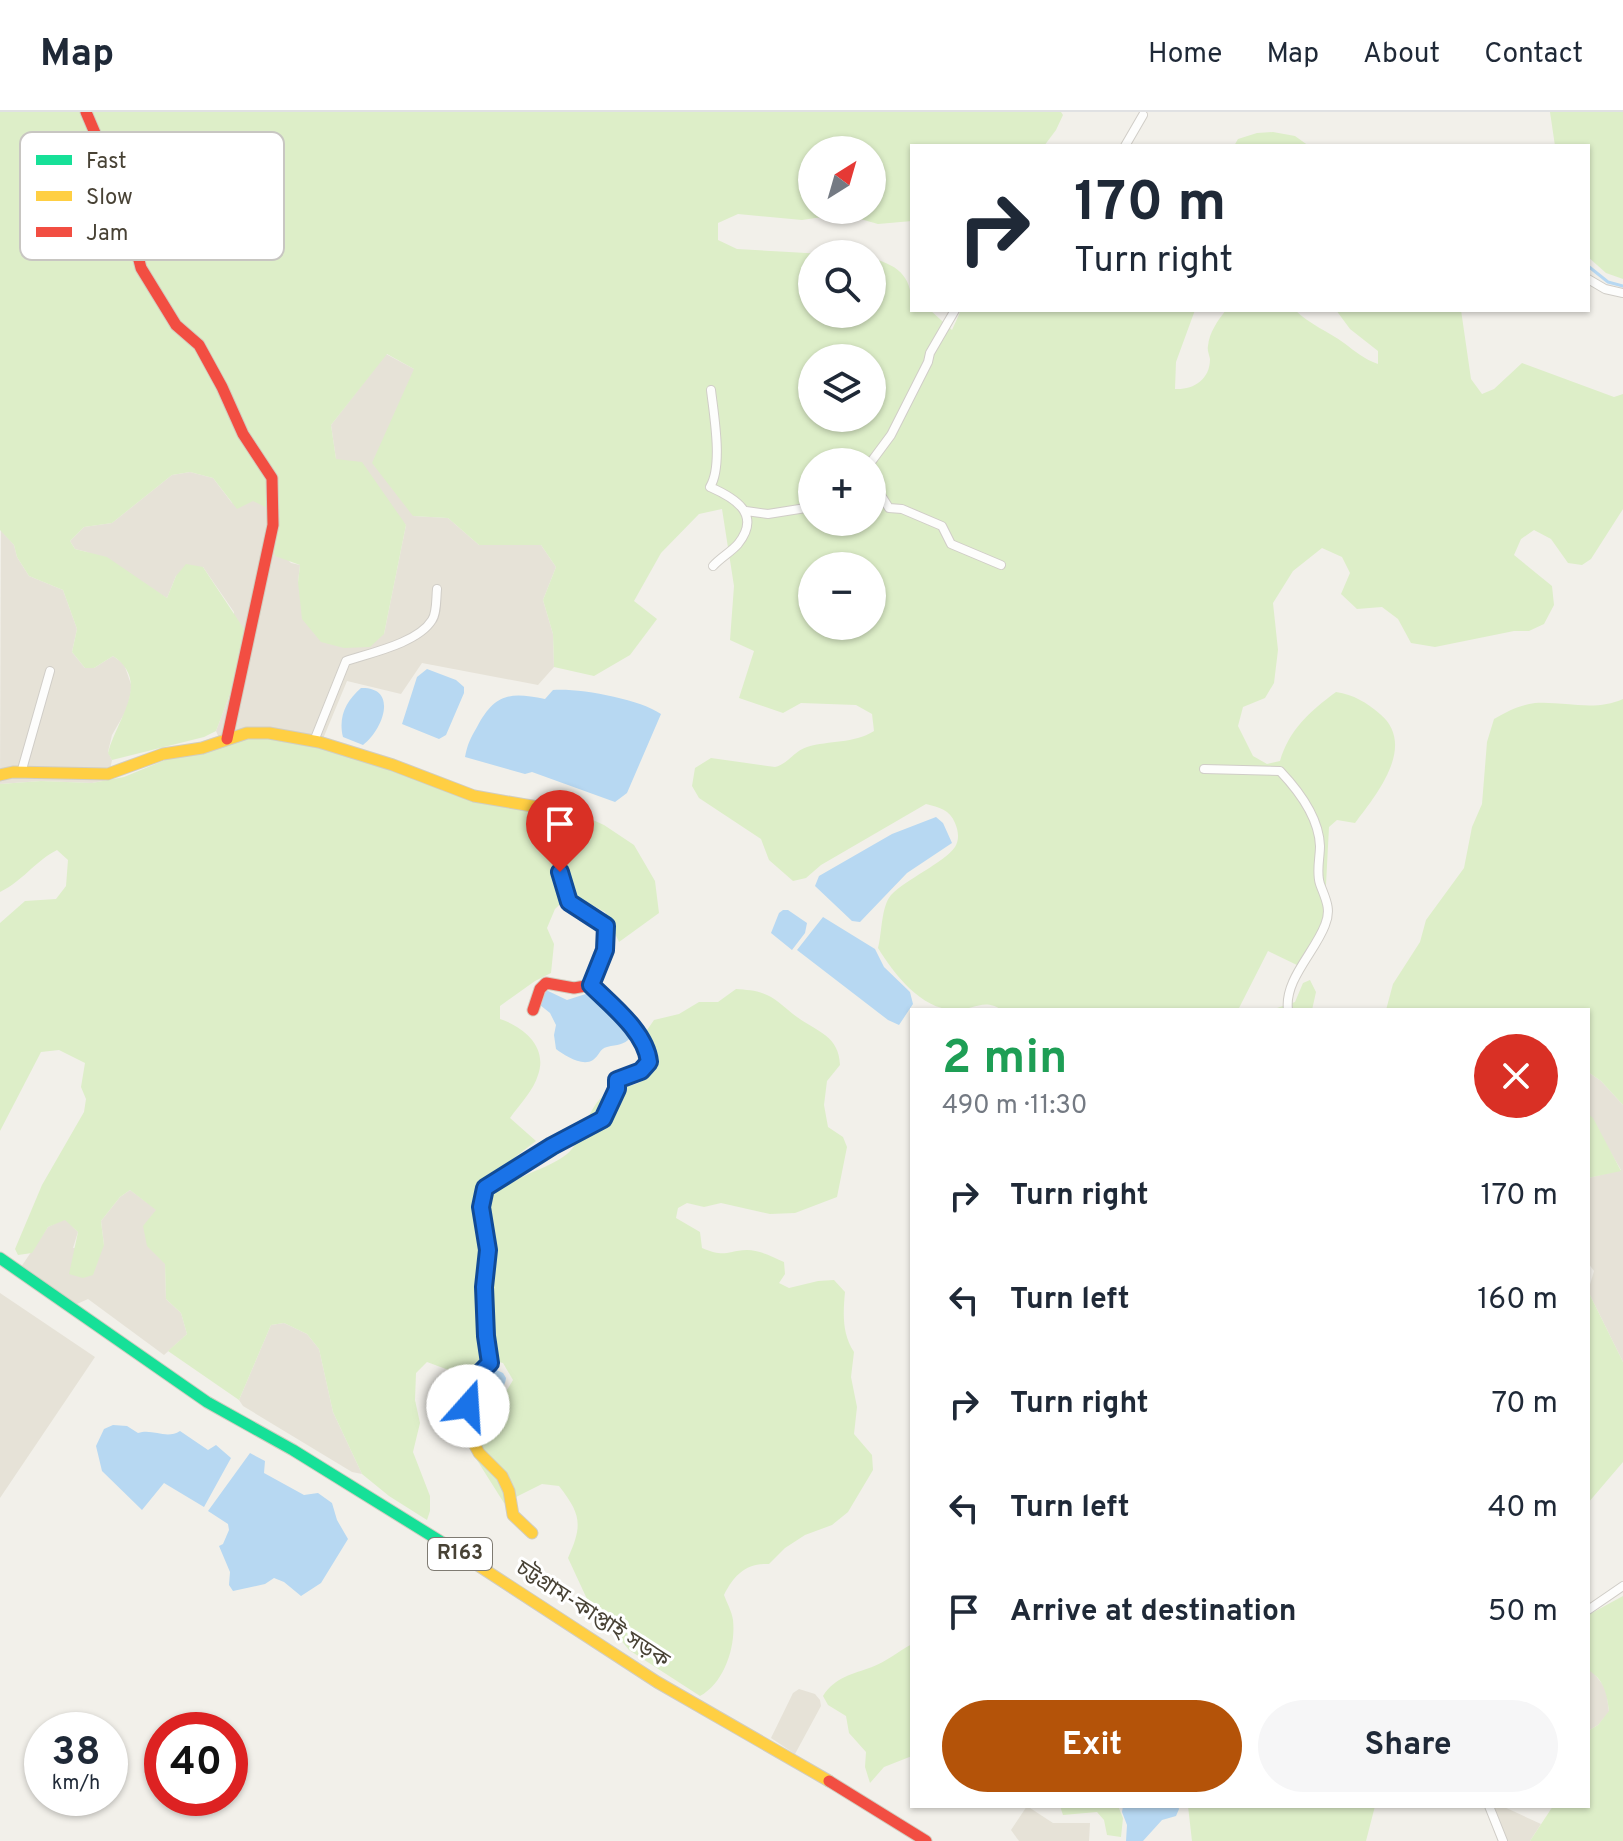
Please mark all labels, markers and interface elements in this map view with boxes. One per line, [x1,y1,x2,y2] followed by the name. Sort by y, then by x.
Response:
[40,31,114,80] text: Map
[1148,37,1222,73] text: Home
[1266,37,1319,73] text: Map
[1363,37,1440,73] text: About
[1484,37,1583,73] text: Contact
[20,132,284,260] legend
[798,136,886,224] north arrow
[798,136,886,640] map controls
[86,149,127,176] text: Fast
[1074,170,1226,240] text: 170 m
[942,176,1046,280] icon: right
[86,185,133,212] text: Slow
[86,221,129,248] text: Jam
[1074,239,1233,285] text: Turn right
[798,240,886,328] button: search
[798,344,886,432] button: layers
[798,448,886,536] button: +
[798,552,886,640] button: −
[526,790,594,872] pin
[538,802,582,846] icon: arrive
[942,1030,1067,1090] text: 2 min
[1474,1034,1558,1118] button: close
[942,1090,1087,1123] text: 490 m · 11:30
[942,1174,986,1218] icon: right
[1010,1178,1148,1215] text: Turn right
[1480,1178,1558,1215] text: 170 m
[942,1278,986,1322] icon: left
[1010,1282,1130,1319] text: Turn left
[1477,1282,1558,1319] text: 160 m
[426,1364,510,1448] position arrow
[942,1382,986,1426] icon: right
[1010,1386,1148,1423] text: Turn right
[1492,1386,1558,1423] text: 70 m
[942,1486,986,1530] icon: left
[1010,1490,1130,1527] text: Turn left
[1488,1490,1558,1527] text: 40 m
[428,1538,492,1570] road number: R163
[509,1554,675,1675] street label: চট্টগ্রাম-কাপ্তাই সড়ক
[942,1590,986,1634] icon: arrive
[1010,1594,1296,1631] text: Arrive at destination
[1488,1594,1558,1631] text: 50 m
[942,1700,1242,1792] button: Exit
[1258,1700,1558,1792] button: Share
[144,1712,248,1816] speed limit sign: 40
[51,1729,101,1779] text: 38
[52,1771,100,1797] text: km/h

